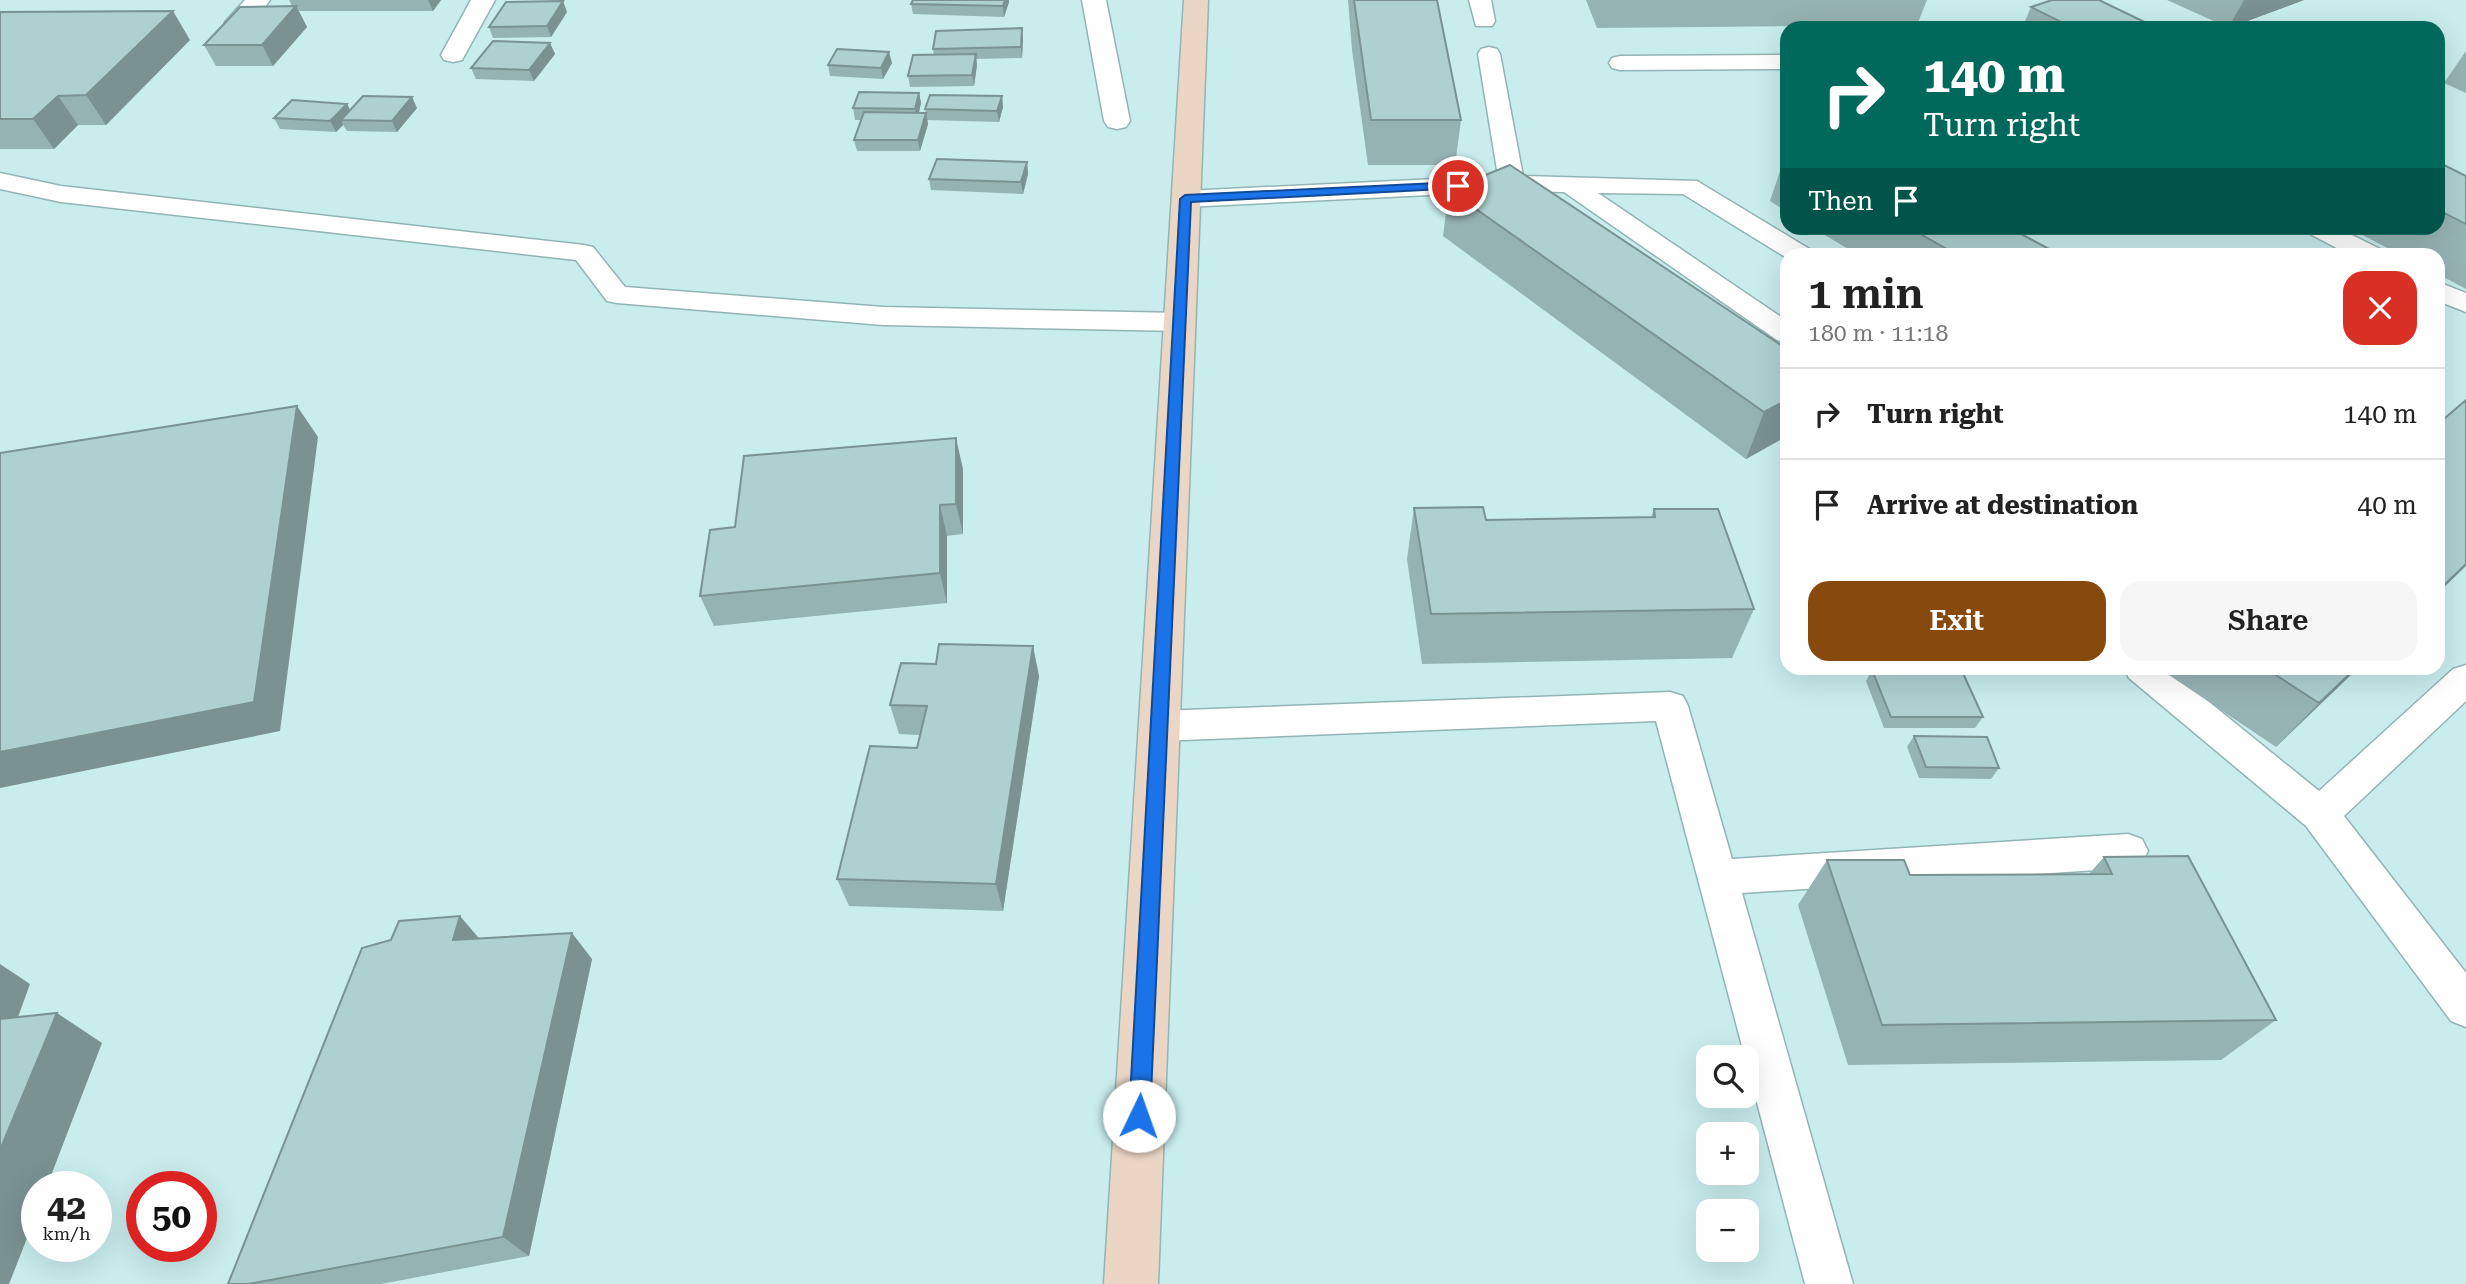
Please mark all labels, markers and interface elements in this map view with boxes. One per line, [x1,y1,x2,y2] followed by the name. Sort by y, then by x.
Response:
[1923,47,2065,104] text: 140 m
[1808,49,1899,140] icon: right
[1923,106,2080,144] text: Turn right
[1428,156,1488,216] pin
[1439,167,1477,205] icon: arrive
[1887,182,1925,220] icon: arrive
[1808,186,1873,216] text: Then
[1808,269,1924,318] text: 1 min
[2343,271,2417,345] button: close
[1808,320,1948,347] text: 180 m · 11:18
[1808,395,1846,433] icon: right
[1867,399,2003,429] text: Turn right
[2343,399,2417,429] text: 140 m
[1808,486,1846,524] icon: arrive
[1867,490,2138,520] text: Arrive at destination
[2358,490,2417,520] text: 40 m
[1808,581,2106,661] button: Exit
[2120,581,2417,661] button: Share
[1696,1045,1759,1262] map controls
[1696,1045,1759,1108] button: search
[1102,1079,1176,1153] position arrow
[1696,1122,1759,1185] button: +
[126,1171,217,1262] speed limit sign: 50
[47,1187,86,1228] text: 42
[1696,1199,1759,1262] button: −
[42,1223,91,1244] text: km/h

